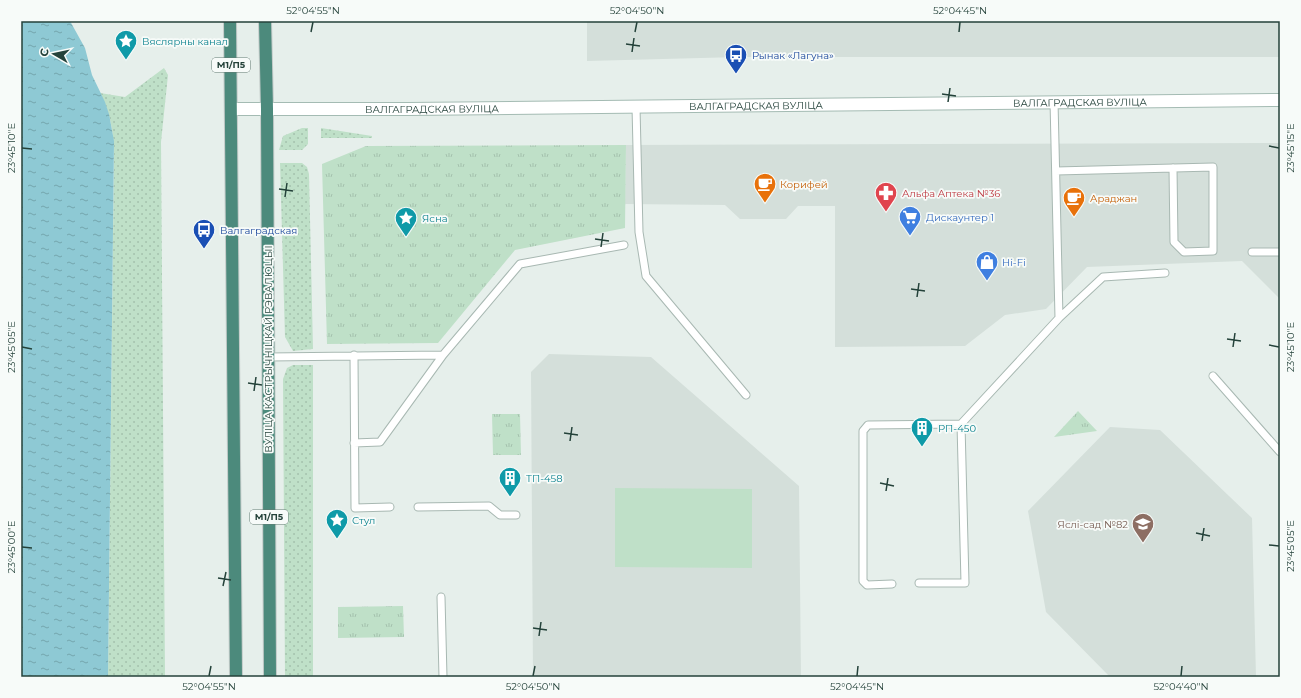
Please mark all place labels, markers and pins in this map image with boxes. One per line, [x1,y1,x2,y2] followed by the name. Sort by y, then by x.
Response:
[113,28,139,61] place icon: Вяслярны канал
[142,35,228,48] place label: Вяслярны канал
[723,42,749,75] bus stop icon: Рынак «Лагуна»
[752,49,834,62] place label: Рынак «Лагуна»
[752,171,778,204] cafe icon: Корифей
[780,178,828,191] place label: Корифей
[873,180,899,213] pharmacy icon: Альфа Аптека №36
[1061,185,1087,218] cafe icon: Араджан
[902,187,1000,200] place label: Альфа Аптека №36
[1090,192,1137,205] place label: Араджан
[897,204,923,237] supermarket icon: Дискаунтер 1
[393,205,419,238] place icon: Ясна
[926,211,994,224] place label: Дискаунтер 1
[422,212,448,225] place label: Ясна
[191,217,217,250] bus stop icon: Валгаградская
[220,224,297,237] place label: Валгаградская
[974,249,1000,282] shop icon: Hi-Fi
[1002,256,1026,269] place label: Hi-Fi
[909,415,935,448] building icon: РП-450
[938,422,976,435] place label: РП-450
[497,465,523,498] building icon: ТП-458
[526,472,563,485] place label: ТП-458
[324,507,350,540] place icon: Стул
[1130,511,1156,544] school or university icon: Яслі-сад №82
[352,514,375,527] place label: Стул
[1058,518,1128,531] place label: Яслі-сад №82

